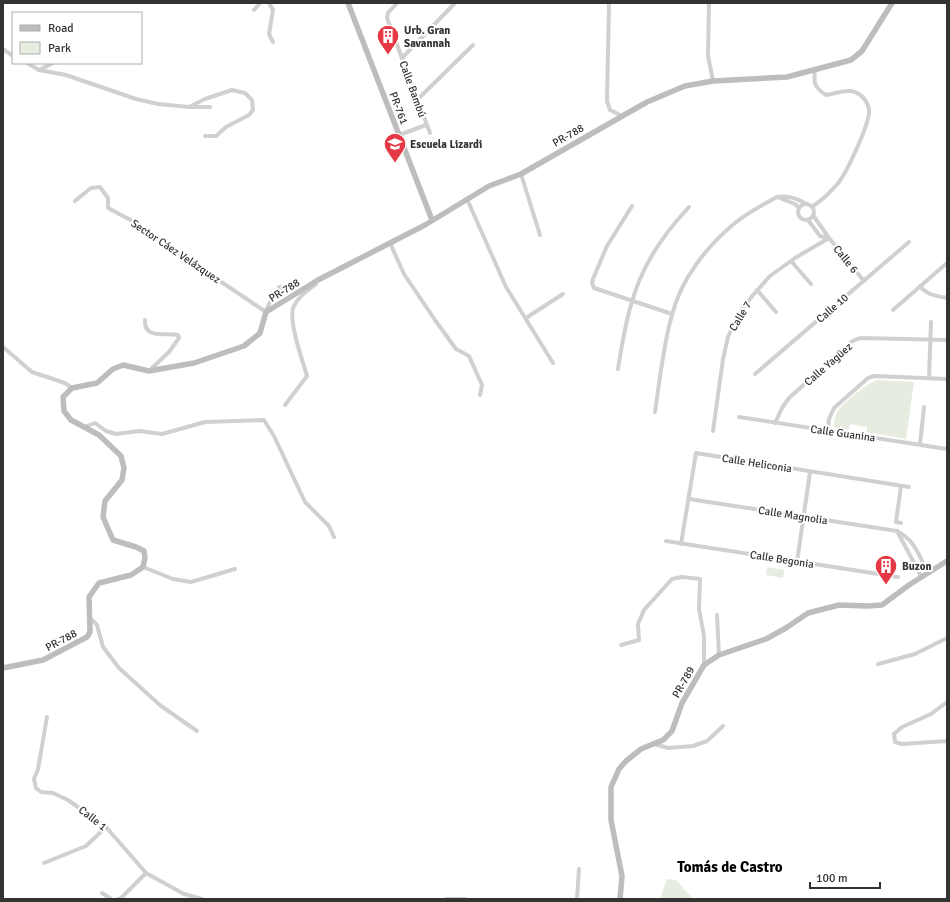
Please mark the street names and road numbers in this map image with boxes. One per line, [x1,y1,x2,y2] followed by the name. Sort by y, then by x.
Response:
[396,59,429,119] street label: Calle Bambú
[386,90,411,126] street label: PR-761
[550,121,586,150] street label: PR-788
[129,217,223,286] street label: Sector Cáez Velázquez
[830,243,861,276] street label: Calle 6
[266,276,302,305] street label: PR-788
[814,291,851,326] street label: Calle 10
[727,299,754,333] street label: Calle 7
[802,340,855,389] street label: Calle Yagüez
[810,422,877,445] street label: Calle Guanina
[721,452,793,476] street label: Calle Heliconia
[757,504,829,527] street label: Calle Magnolia
[749,548,815,571] street label: Calle Begonia
[43,627,79,654] street label: PR-788
[670,664,697,700] street label: PR-789
[76,803,109,833] street label: Calle 1

